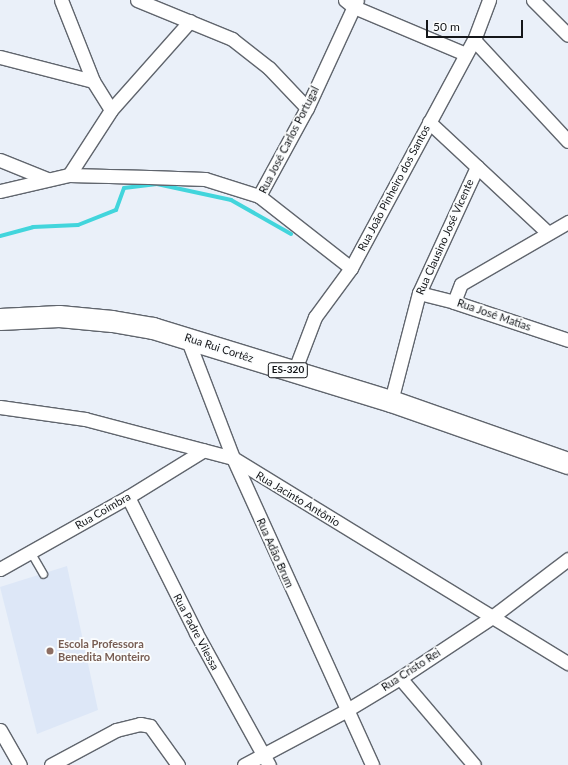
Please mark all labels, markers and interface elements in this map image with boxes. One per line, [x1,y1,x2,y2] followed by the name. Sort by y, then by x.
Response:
[428,12,525,38] scale bar
[433,19,460,34] text: 50 m
[256,84,322,196] street label: Rua José Carlos Portugal
[355,122,433,254] street label: Rua João Pinheiro dos Santos
[413,177,477,297] street label: Rua Clausino José Vicente
[455,296,533,334] street label: Rua José Matias
[183,331,255,365] street label: Rua Rui Cortêz
[267,362,309,378] road number: ES-320
[253,468,343,530] street label: Rua Jacinto Antônio
[73,490,133,532] street label: Rua Coimbra
[254,516,296,590] street label: Rua Adão Brum
[170,591,222,673] street label: Rua Padre Vilessa
[58,638,150,664] place label: Escola Professora Benedita Monteiro
[45,646,55,656] marker: Escola Professora Benedita Monteiro
[379,646,443,694] street label: Rua Cristo Rei

